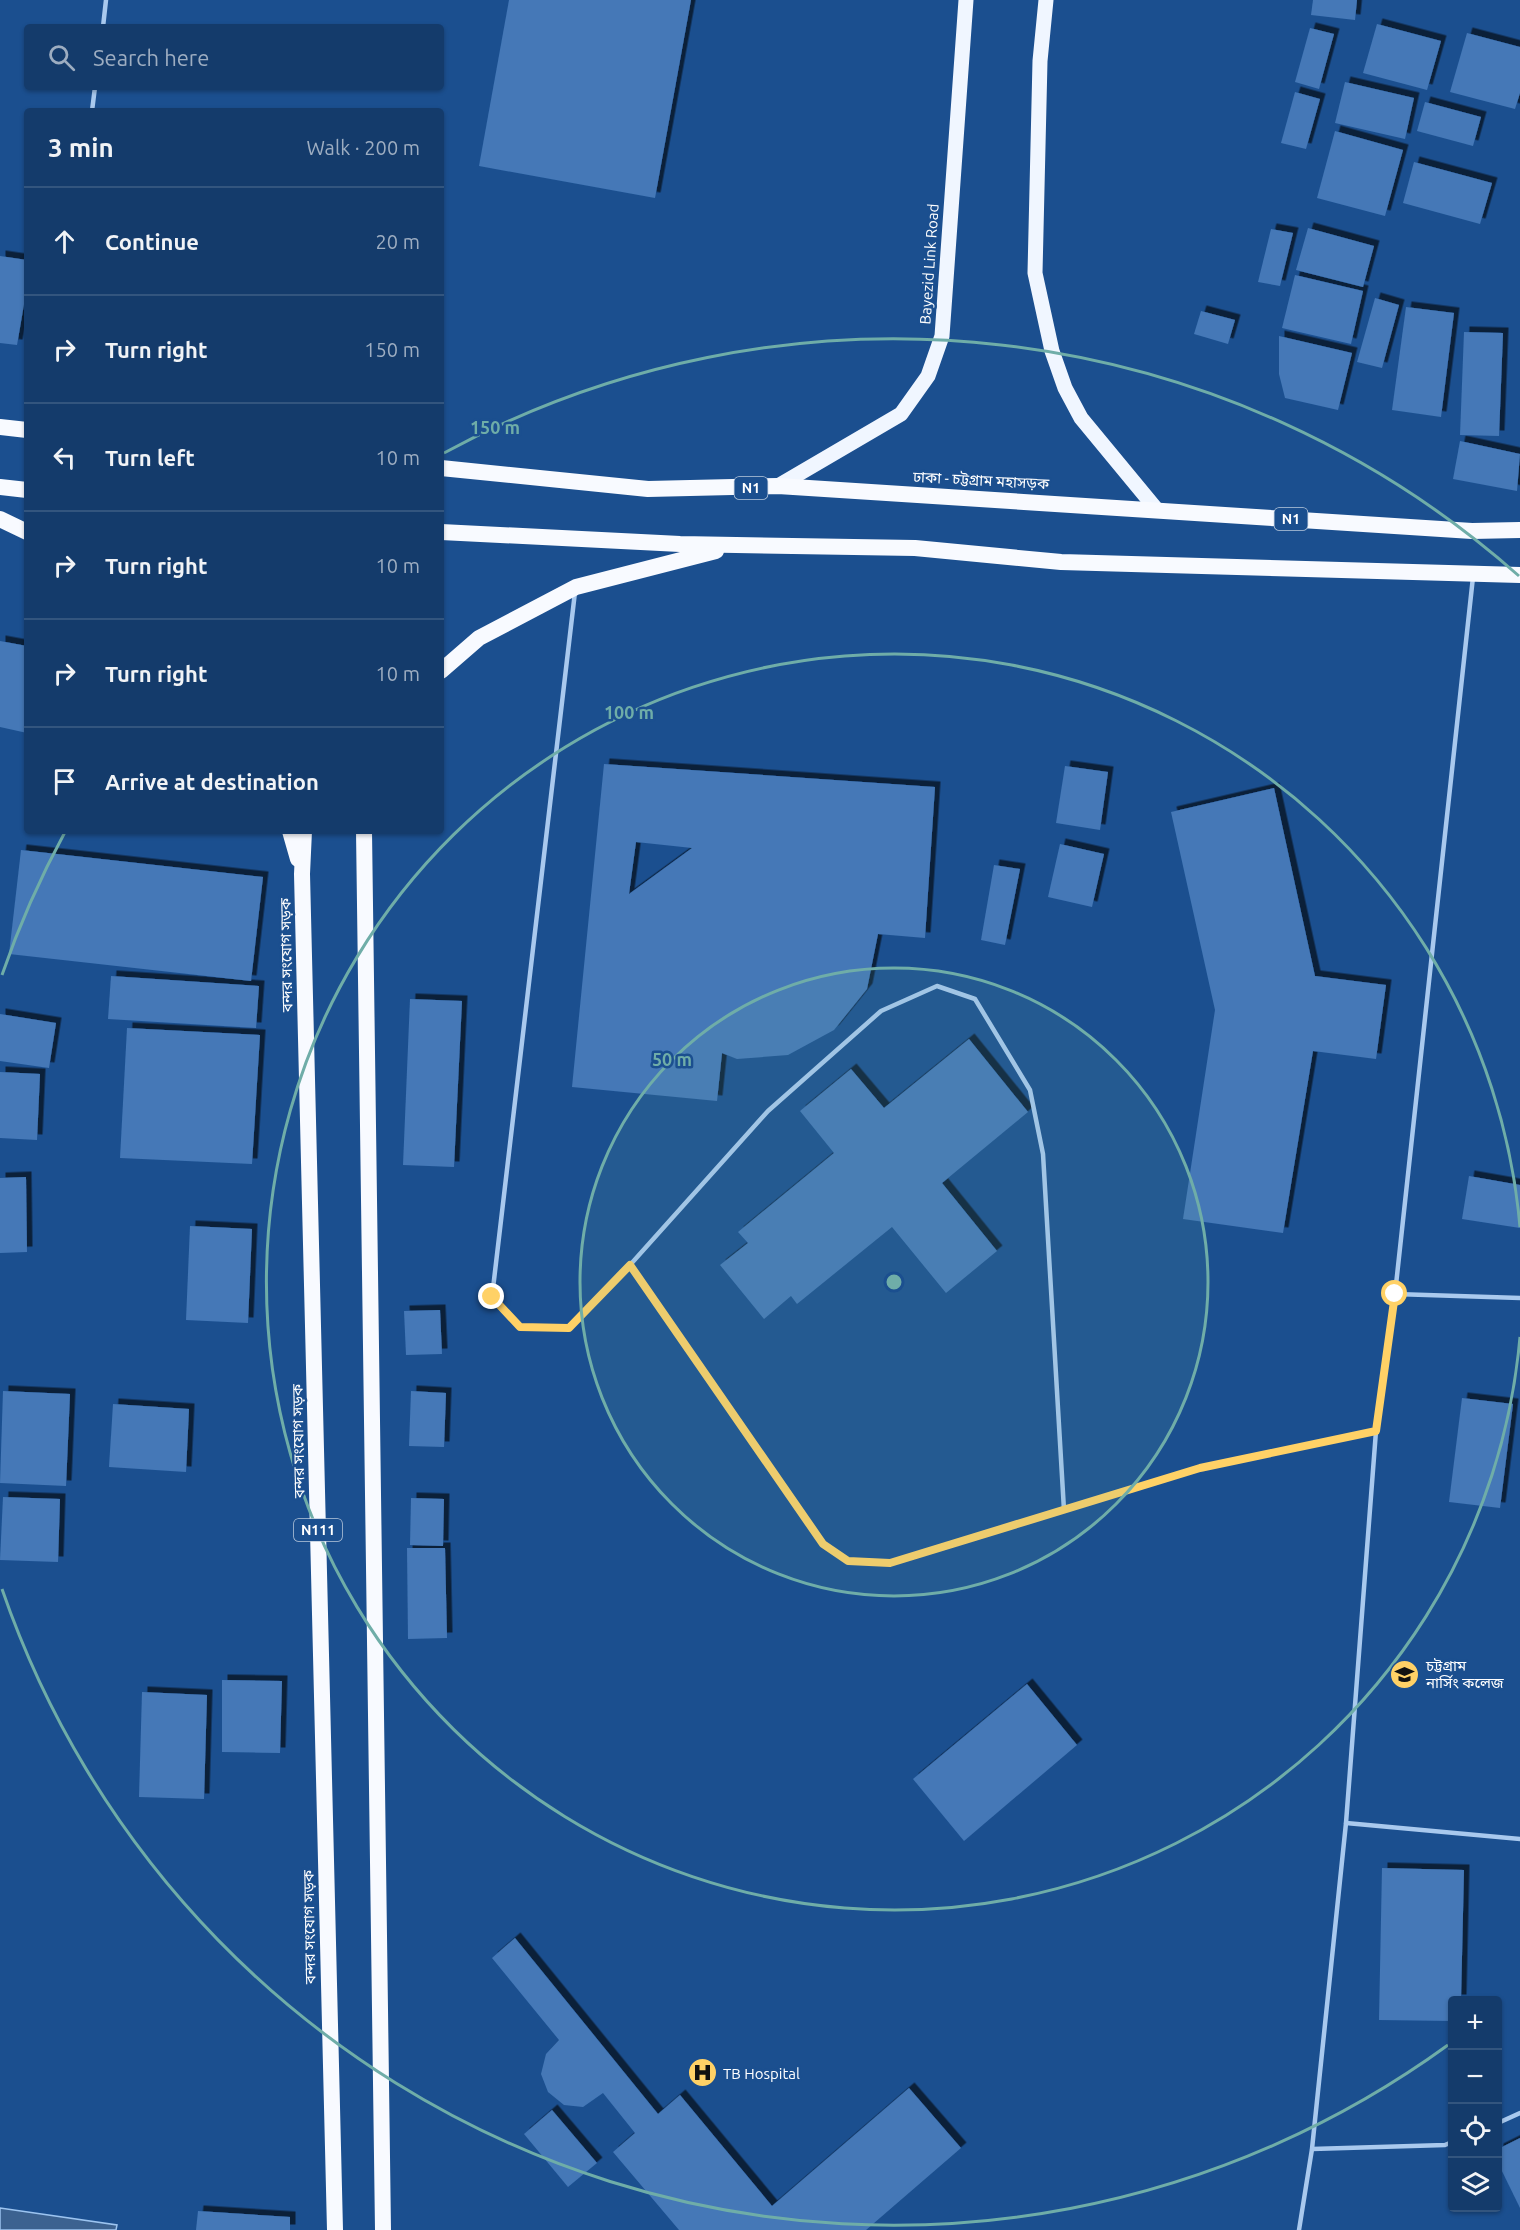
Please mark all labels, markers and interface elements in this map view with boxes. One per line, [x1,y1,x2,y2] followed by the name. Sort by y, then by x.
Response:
[24,24,444,90] search box
[45,41,78,74] icon: search
[93,45,209,70] text: Search here
[48,133,114,162] text: 3 min
[307,136,420,159] text: Walk · 200 m
[916,203,942,325] street label: Bayezid Link Road
[48,225,81,258] icon: ahead
[105,229,199,254] text: Continue
[376,230,420,253] text: 20 m
[48,333,81,366] icon: right
[105,337,207,362] text: Turn right
[364,338,420,361] text: 150 m
[470,417,520,437] text: 150 m
[48,441,81,474] icon: left
[105,445,195,470] text: Turn left
[376,446,420,469] text: 10 m
[911,468,1050,492] street label: ঢাকা - চট্টগ্রাম মহাসড়ক
[734,477,768,499] road number: N1
[1274,508,1308,530] road number: N1
[48,549,81,582] icon: right
[105,553,207,578] text: Turn right
[376,554,420,577] text: 10 m
[48,657,81,690] icon: right
[105,661,207,686] text: Turn right
[376,662,420,685] text: 10 m
[604,702,654,722] text: 100 m
[48,765,81,798] icon: arrive
[105,769,319,794] text: Arrive at destination
[276,897,296,1013] street label: বন্দর সংযোগ সড়ক
[652,1049,692,1069] text: 50 m
[884,1272,904,1292] centre of rings
[1381,1280,1407,1306] route start
[478,1283,504,1309] route end
[288,1383,308,1499] street label: বন্দর সংযোগ সড়ক
[294,1519,342,1541] road number: N111
[1425,1657,1505,1691] place label: চট্টগ্রাম নার্সিং কলেজ
[1389,1658,1421,1690] school or university icon: চট্টগ্রাম নার্সিং কলেজ
[299,1869,319,1985] street label: বন্দর সংযোগ সড়ক
[1448,1996,1502,2212] map controls
[1448,1996,1502,2050] button: +
[1448,2050,1502,2104] button: −
[686,2057,718,2089] hospital icon: TB Hospital
[723,2065,800,2082] place label: TB Hospital
[1448,2104,1502,2158] button: locate
[1448,2158,1502,2212] button: layers

